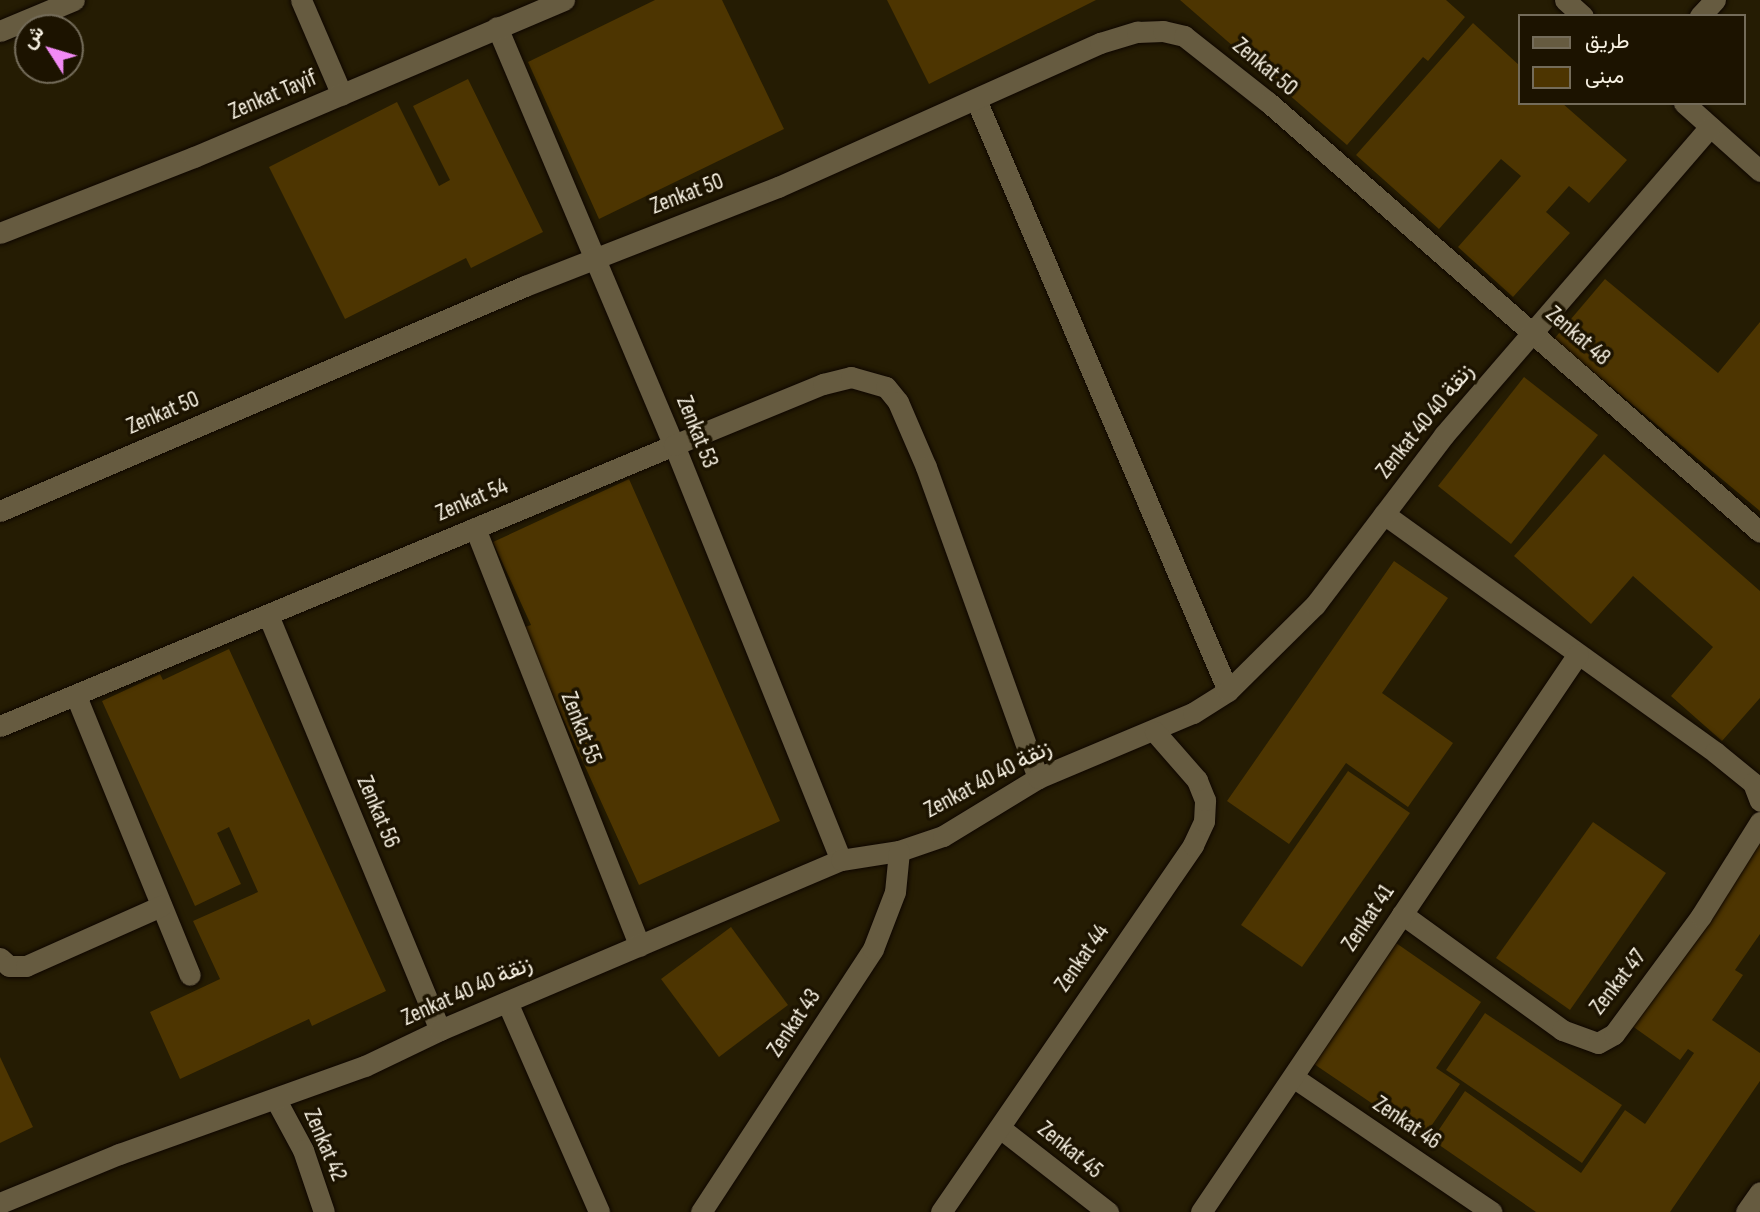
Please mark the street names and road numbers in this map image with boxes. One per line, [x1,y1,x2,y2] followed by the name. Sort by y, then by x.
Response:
[1227,32,1303,102] street label: Zenkat 50
[225,64,321,126] street label: Zenkat Tayif
[647,168,727,220] street label: Zenkat 50
[1540,301,1616,371] street label: Zenkat 48
[1370,358,1480,484] street label: Zenkat 40 زنقة 40
[123,385,203,441] street label: Zenkat 50
[670,392,724,472] street label: Zenkat 53
[432,473,512,527] street label: Zenkat 54
[555,688,607,768] street label: Zenkat 55
[920,734,1056,824] street label: Zenkat 40 زنقة 40
[350,772,406,852] street label: Zenkat 56
[1336,880,1400,956] street label: Zenkat 41
[1049,919,1115,997] street label: Zenkat 44
[1584,944,1652,1020] street label: Zenkat 47
[398,950,536,1032] street label: Zenkat 40 زنقة 40
[761,984,827,1062] street label: Zenkat 43
[1368,1090,1446,1156] street label: Zenkat 46
[298,1105,352,1185] street label: Zenkat 42
[1032,1116,1108,1184] street label: Zenkat 45

